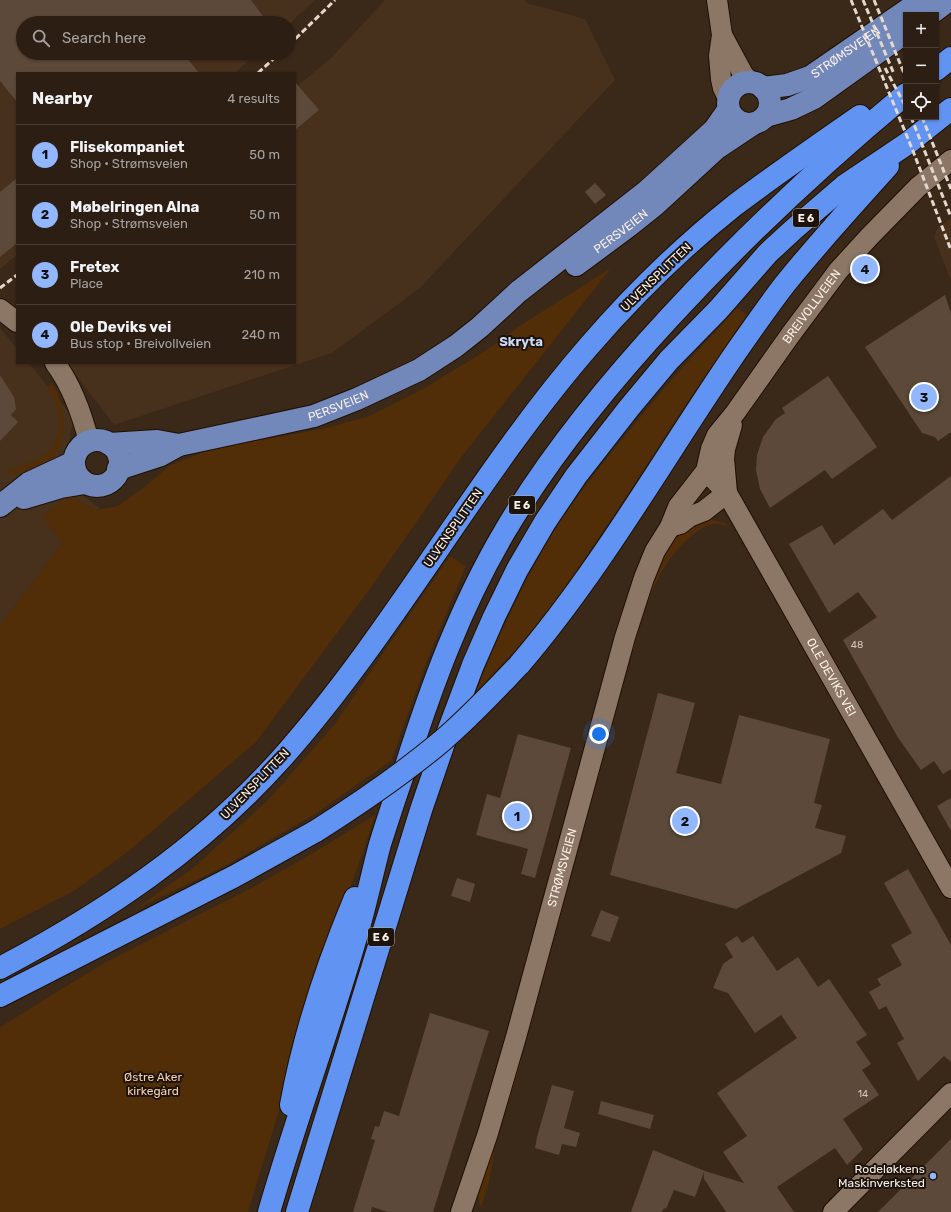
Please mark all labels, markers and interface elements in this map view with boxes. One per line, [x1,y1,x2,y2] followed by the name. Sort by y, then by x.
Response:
[903,12,939,120] map controls
[903,12,939,48] button: +
[16,16,296,60] search box
[808,24,883,81] street label: STRØMSVEIEN
[30,27,52,49] icon: search
[62,29,146,47] text: Search here
[903,48,939,84] button: −
[903,84,939,120] button: locate
[32,88,93,108] text: Nearby
[227,91,280,106] text: 4 results
[70,138,185,156] text: Flisekompaniet
[42,147,48,162] text: 1
[249,147,280,162] text: 50 m
[70,156,188,171] text: Shop · Strømsveien
[70,198,199,216] text: Møbelringen Alna
[41,207,49,222] text: 2
[249,207,280,222] text: 50 m
[591,207,651,256] street label: PERSVEIEN
[793,209,819,227] road number: E 6
[70,216,188,231] text: Shop · Strømsveien
[618,240,694,314] street label: ULVENSPLITTEN
[852,254,878,284] pin: 4
[70,258,119,276] text: Fretex
[41,267,49,282] text: 3
[244,267,280,282] text: 210 m
[779,267,844,346] street label: BREIVOLLVEIEN
[70,276,103,291] text: Place
[70,318,171,336] text: Ole Deviks vei
[41,327,49,342] text: 4
[241,327,280,342] text: 240 m
[499,334,543,349] district label: Skryta
[70,336,211,351] text: Bus stop · Breivollveien
[911,382,937,412] pin: 3
[307,388,371,424] street label: PERSVEIEN
[421,486,485,570] street label: ULVENSPLITTEN
[509,496,535,514] road number: E 6
[804,636,859,718] street label: OLE DEVIKS VEI
[851,639,863,651] house number: 48
[589,724,609,744] your location
[218,746,292,822] street label: ULVENSPLITTEN
[504,801,530,831] pin: 1
[672,806,698,836] pin: 2
[545,827,580,909] street label: STRØMSVEIEN
[368,928,394,946] road number: E 6
[124,1070,182,1098] park label: Østre Aker kirkegård
[858,1088,868,1100] house number: 14
[838,1162,925,1190] place label: Rodeløkkens Maskinverksted
[928,1171,938,1181] marker: Rodeløkkens Maskinverksted

